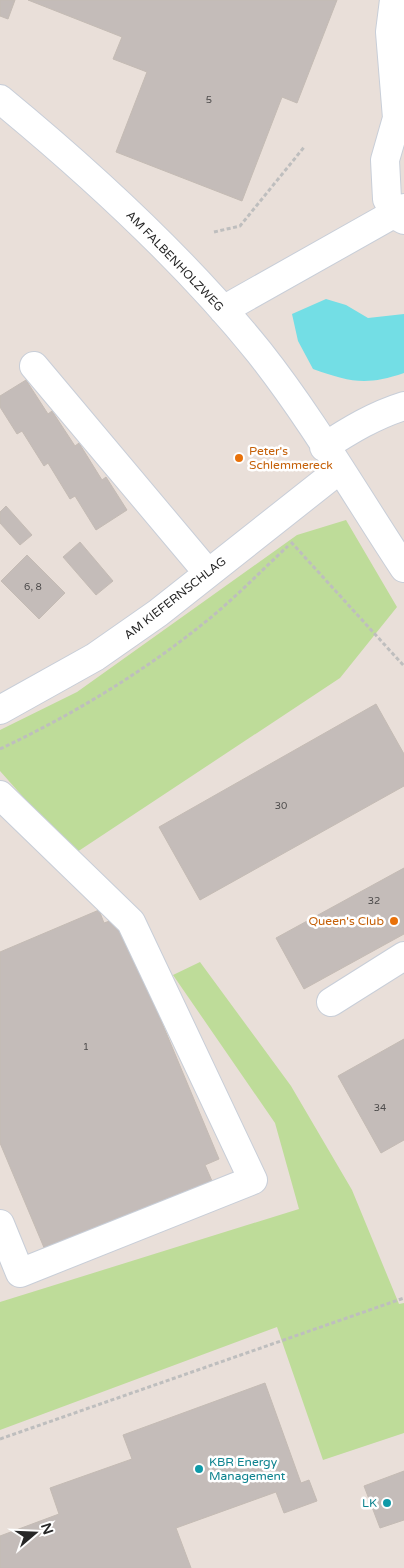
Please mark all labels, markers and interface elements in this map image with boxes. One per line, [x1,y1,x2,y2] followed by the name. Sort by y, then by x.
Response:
[206,94,212,106] house number: 5
[123,208,227,314] street label: AM FALBENHOLZWEG
[249,444,333,472] place label: Peter's Schlemmereck
[233,452,245,464] marker: Peter's Schlemmereck
[121,554,229,642] street label: AM KIEFERNSCHLAG
[24,581,42,593] house number: 6, 8
[275,800,287,812] house number: 30
[368,895,380,907] house number: 32
[308,914,384,928] place label: Queen's Club
[388,915,400,927] marker: Queen's Club
[83,1041,89,1053] house number: 1
[374,1102,386,1114] house number: 34
[209,1455,286,1483] place label: KBR Energy Management
[193,1463,205,1475] marker: KBR Energy Management
[362,1496,377,1510] place label: LK
[381,1497,393,1509] marker: LK
[10,1508,60,1558] north arrow
[37,1521,57,1537] text: N

